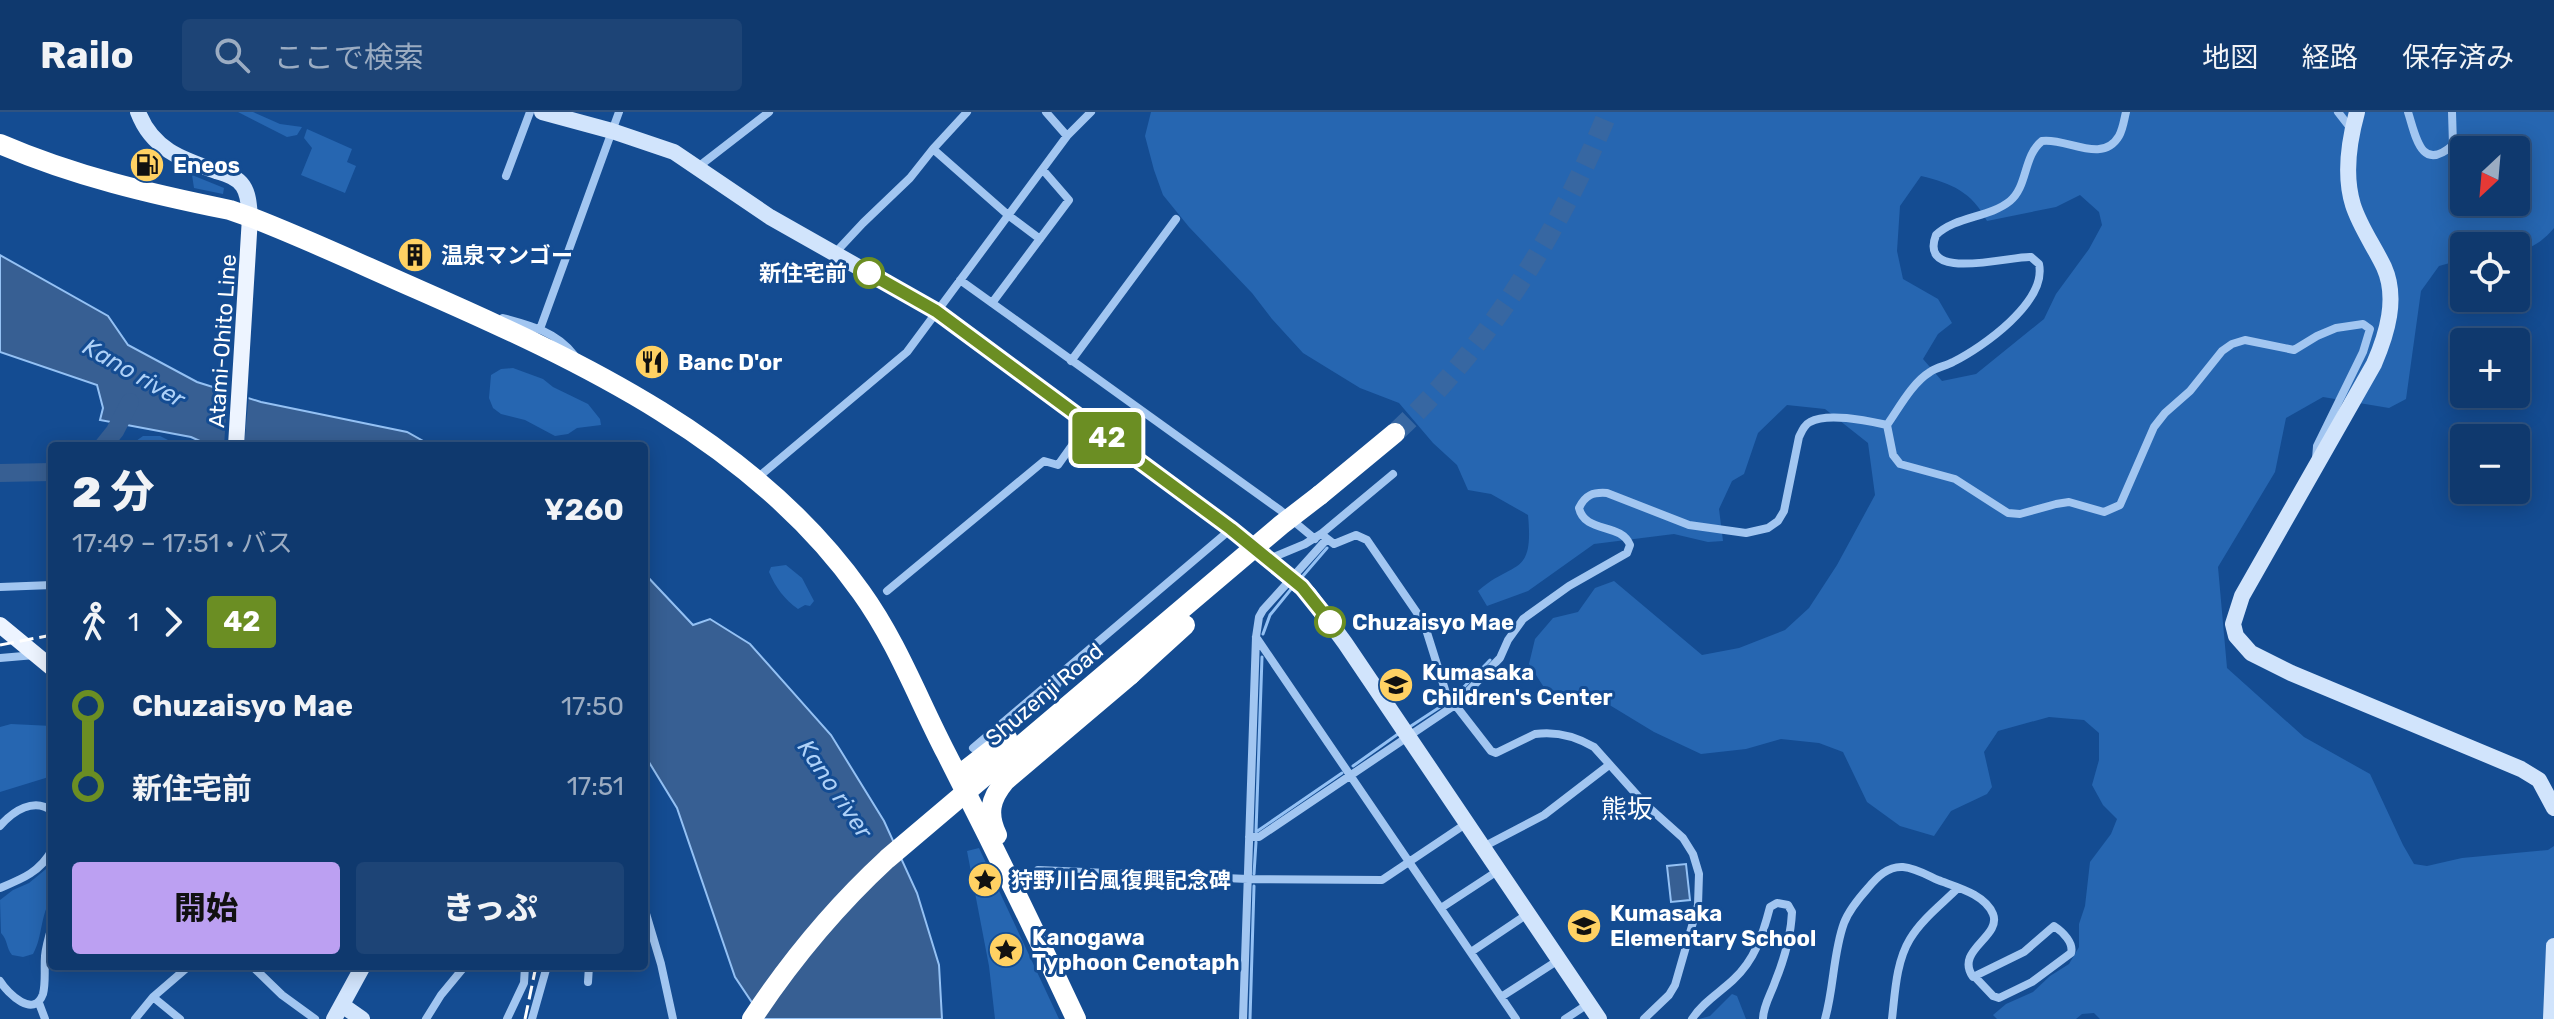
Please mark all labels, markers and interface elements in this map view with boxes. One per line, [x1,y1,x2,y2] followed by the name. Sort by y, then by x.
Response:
[182,19,742,91] search box
[40,32,134,78] text: Railo
[210,33,254,77] icon: search
[274,40,424,76] text: ここで検索
[2202,41,2258,74] text: 地図
[2302,41,2358,74] text: 経路
[2402,41,2514,74] text: 保存済み
[2450,136,2530,216] north arrow
[2450,136,2530,504] map controls
[128,146,166,184] fuel station icon: Eneos
[173,152,240,179] place label: Eneos
[2450,232,2530,312] button: locate
[396,236,434,274] building icon: 温泉マンゴー
[441,242,573,269] place label: 温泉マンゴー
[203,253,242,429] street label: Atami-Ohito Line
[854,258,884,288] marker: 新住宅前
[759,260,847,287] place label: 新住宅前
[2450,328,2530,408] button: +
[78,333,191,414] water label: Kano river
[633,343,671,381] restaurant icon: Banc D'or
[678,349,782,376] place label: Banc D'or
[1071,412,1143,464] line badge: 42
[1088,421,1126,454] text: 42
[2450,424,2530,504] button: −
[72,466,155,518] text: 2 分
[544,492,624,528] text: ¥260
[72,528,293,559] text: 17:49 – 17:51 · バス
[72,600,116,644] icon: walk
[151,600,195,644] icon: forward
[223,605,260,638] text: 42
[128,607,139,638] text: 1
[1315,607,1345,637] marker: Chuzaisyo Mae
[1352,609,1514,636] place label: Chuzaisyo Mae
[980,637,1109,751] street label: Shuzenji Road
[1422,659,1612,711] place label: Kumasaka Children's Center
[1377,666,1415,704] school or university icon: Kumasaka Children's Center
[132,688,353,724] text: Chuzaisyo Mae
[561,691,624,722] text: 17:50
[792,734,879,844] water label: Kano river
[132,771,252,807] text: 新住宅前
[567,771,624,802] text: 17:51
[1601,794,1653,825] district label: 熊坂
[966,861,1004,899] place icon: 狩野川台風復興記念碑
[72,862,340,954] button: 開始
[356,862,624,954] button: きっぷ
[1011,867,1231,894] place label: 狩野川台風復興記念碑
[1610,900,1816,952] place label: Kumasaka Elementary School
[1565,907,1603,945] school or university icon: Kumasaka Elementary School
[1032,924,1239,976] place label: Kanogawa Typhoon Cenotaph
[987,931,1025,969] place icon: Kanogawa Typhoon Cenotaph

